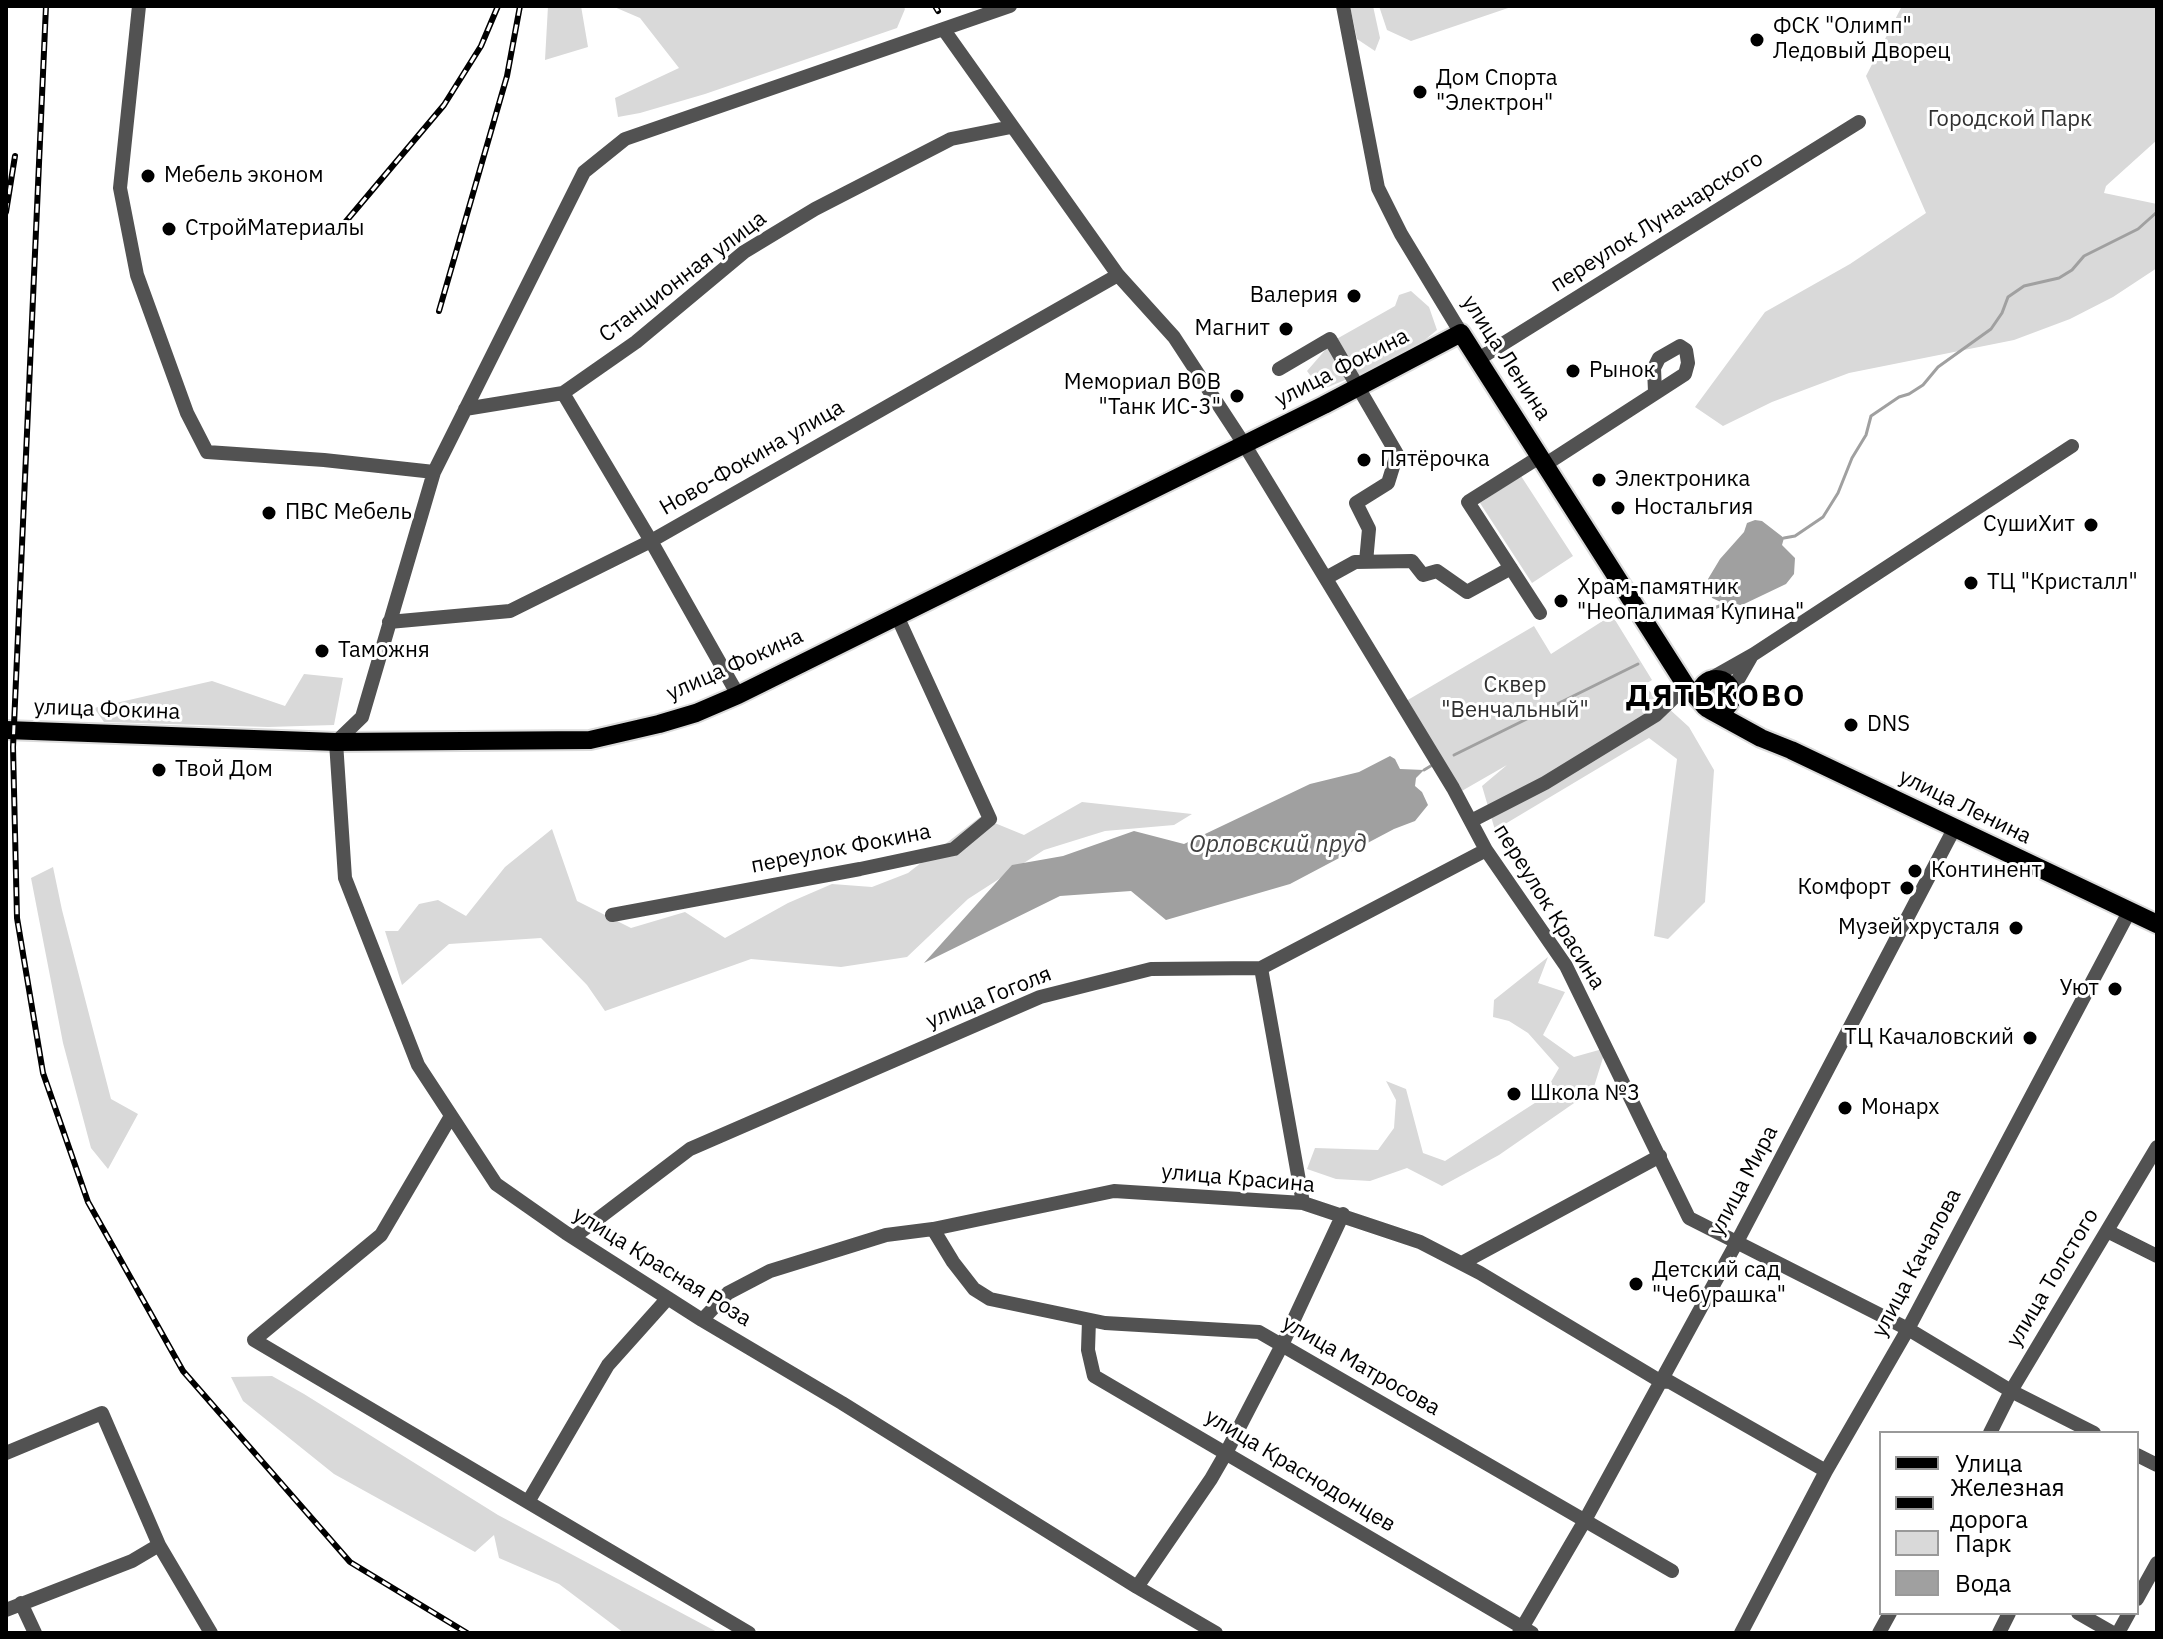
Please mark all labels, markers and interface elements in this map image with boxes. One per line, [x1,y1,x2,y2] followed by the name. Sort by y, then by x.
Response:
[1773,14,1951,66] place label: ФСК "Олимп" Ледовый Дворец
[1748,31,1766,49] marker: ФСК "Олимп" Ледовый Дворец
[1436,66,1558,118] place label: Дом Спорта "Электрон"
[1411,83,1429,101] marker: Дом Спорта "Электрон"
[1928,107,2092,133] park label: Городской Парк
[1546,146,1768,298] street label: переулок Луначарского
[164,163,323,189] place label: Мебель эконом
[139,167,157,185] marker: Мебель эконом
[594,206,772,348] street label: Станционная улица
[185,216,364,242] place label: СтройМатериалы
[160,220,178,238] marker: СтройМатериалы
[1250,283,1338,309] place label: Валерия
[1345,287,1363,305] marker: Валерия
[1456,291,1556,425] street label: улица Ленина
[1195,316,1270,342] place label: Магнит
[1277,320,1295,338] marker: Магнит
[1271,323,1413,413] street label: улица Фокина
[1589,358,1656,384] place label: Рынок
[1564,362,1582,380] marker: Рынок
[1064,370,1221,422] place label: Мемориал ВОВ "Танк ИС-3"
[1228,387,1246,405] marker: Мемориал ВОВ "Танк ИС-3"
[655,394,849,522] street label: Ново-Фокина улица
[1380,447,1490,473] place label: Пятёрочка
[1355,451,1373,469] marker: Пятёрочка
[1615,467,1750,493] place label: Электроника
[1590,471,1608,489] marker: Электроника
[1634,495,1753,521] place label: Ностальгия
[1609,499,1627,517] marker: Ностальгия
[285,500,412,526] place label: ПВС Мебель
[260,504,278,522] marker: ПВС Мебель
[1983,512,2075,538] place label: СушиХит
[2082,516,2100,534] marker: СушиХит
[1987,570,2138,596] place label: ТЦ "Кристалл"
[1962,574,1980,592] marker: ТЦ "Кристалл"
[1577,575,1804,626] place label: Храм-памятник "Неопалимая Купина"
[1552,592,1570,610] marker: Храм-памятник "Неопалимая Купина"
[663,623,807,707] street label: улица Фокина
[338,638,430,664] place label: Таможня
[313,642,331,660] marker: Таможня
[1441,673,1589,724] park label: Сквер "Венчальный"
[1626,679,1806,715] district label: ДЯТЬКОВО
[33,694,181,726] street label: улица Фокина
[1867,712,1910,738] place label: DNS
[1842,716,1860,734] marker: DNS
[175,757,273,783] place label: Твой Дом
[150,761,168,779] marker: Твой Дом
[1895,764,2035,850] street label: улица Ленина
[749,819,933,879] street label: переулок Фокина
[1488,820,1610,994] street label: переулок Красина
[1189,831,1367,859] water label: Орловский пруд
[1931,858,2042,884] place label: Континент
[1906,862,1924,880] marker: Континент
[1798,875,1891,901] place label: Комфорт
[1898,879,1916,897] marker: Комфорт
[1838,915,2000,941] place label: Музей хрусталя
[2007,919,2025,937] marker: Музей хрусталя
[922,961,1056,1035] street label: улица Гоголя
[2059,976,2099,1002] place label: Уют
[2106,980,2124,998] marker: Уют
[1844,1025,2014,1051] place label: ТЦ Качаловский
[2021,1029,2039,1047] marker: ТЦ Качаловский
[1530,1081,1640,1107] place label: Школа №3
[1505,1085,1523,1103] marker: Школа №3
[1861,1095,1940,1121] place label: Монарх
[1836,1099,1854,1117] marker: Монарх
[1704,1121,1784,1241] street label: улица Мира
[1160,1159,1316,1199] street label: улица Красина
[1867,1184,1967,1342] street label: улица Качалова
[568,1201,756,1333] street label: улица Красная Роза
[2001,1204,2105,1352] street label: улица Толстого
[1652,1258,1786,1310] place label: Детский сад "Чебурашка"
[1627,1275,1645,1293] marker: Детский сад "Чебурашка"
[1277,1310,1445,1422] street label: улица Матросова
[1200,1404,1400,1538] street label: улица Краснодонцев
[1879,1431,2139,1615] legend
[1955,1447,2023,1479] text: Улица
[1950,1471,2065,1535] text: Железная дорога
[1955,1527,2012,1559] text: Парк
[1955,1567,2011,1599] text: Вода

